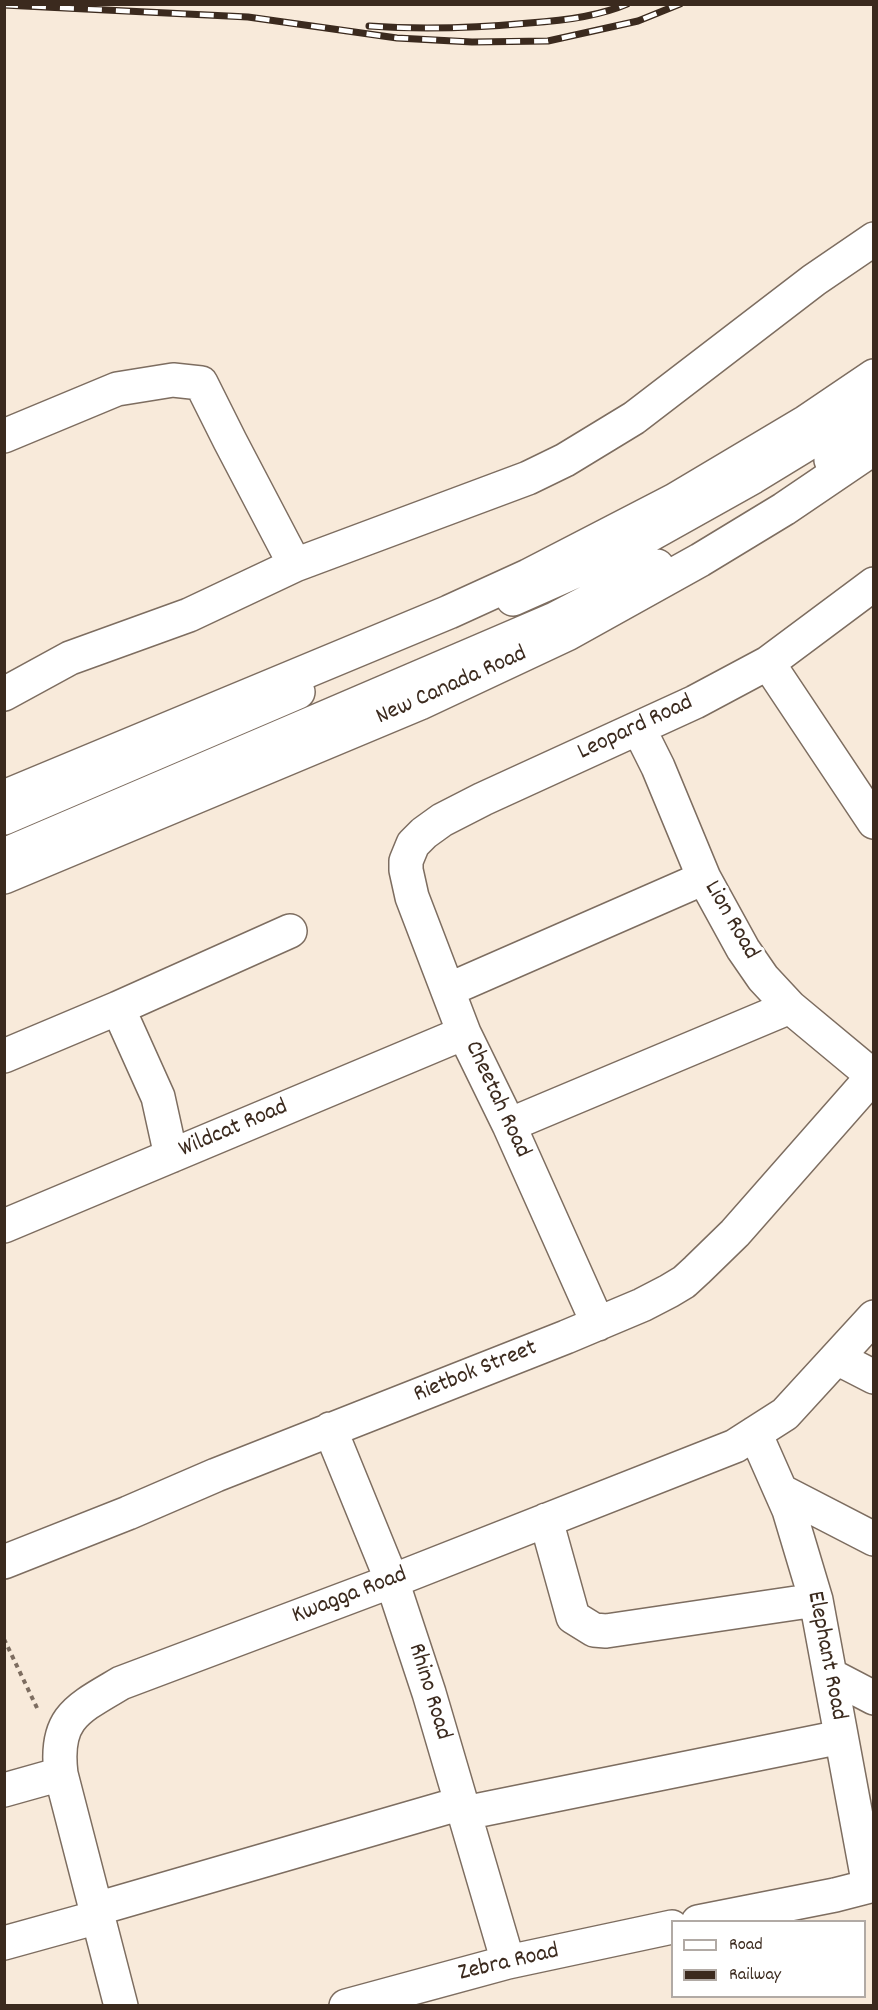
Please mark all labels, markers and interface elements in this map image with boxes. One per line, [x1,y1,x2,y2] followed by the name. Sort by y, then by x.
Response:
[372,641,532,733] street label: New Canada Road
[574,690,698,768] street label: Leopard Road
[696,876,764,966] street label: Lion Road
[456,1037,536,1163] street label: Cheetah Road
[175,1094,293,1166] street label: Wildcat Road
[410,1335,542,1411] street label: Rietbok Street
[289,1562,411,1632] street label: Kwagga Road
[798,1589,852,1723] street label: Elephant Road
[400,1640,456,1744] street label: Rhino Road
[671,1920,866,1998] legend
[729,1933,763,1958] text: Road
[456,1938,562,1990] street label: Zebra Road
[729,1963,781,1988] text: Railway

